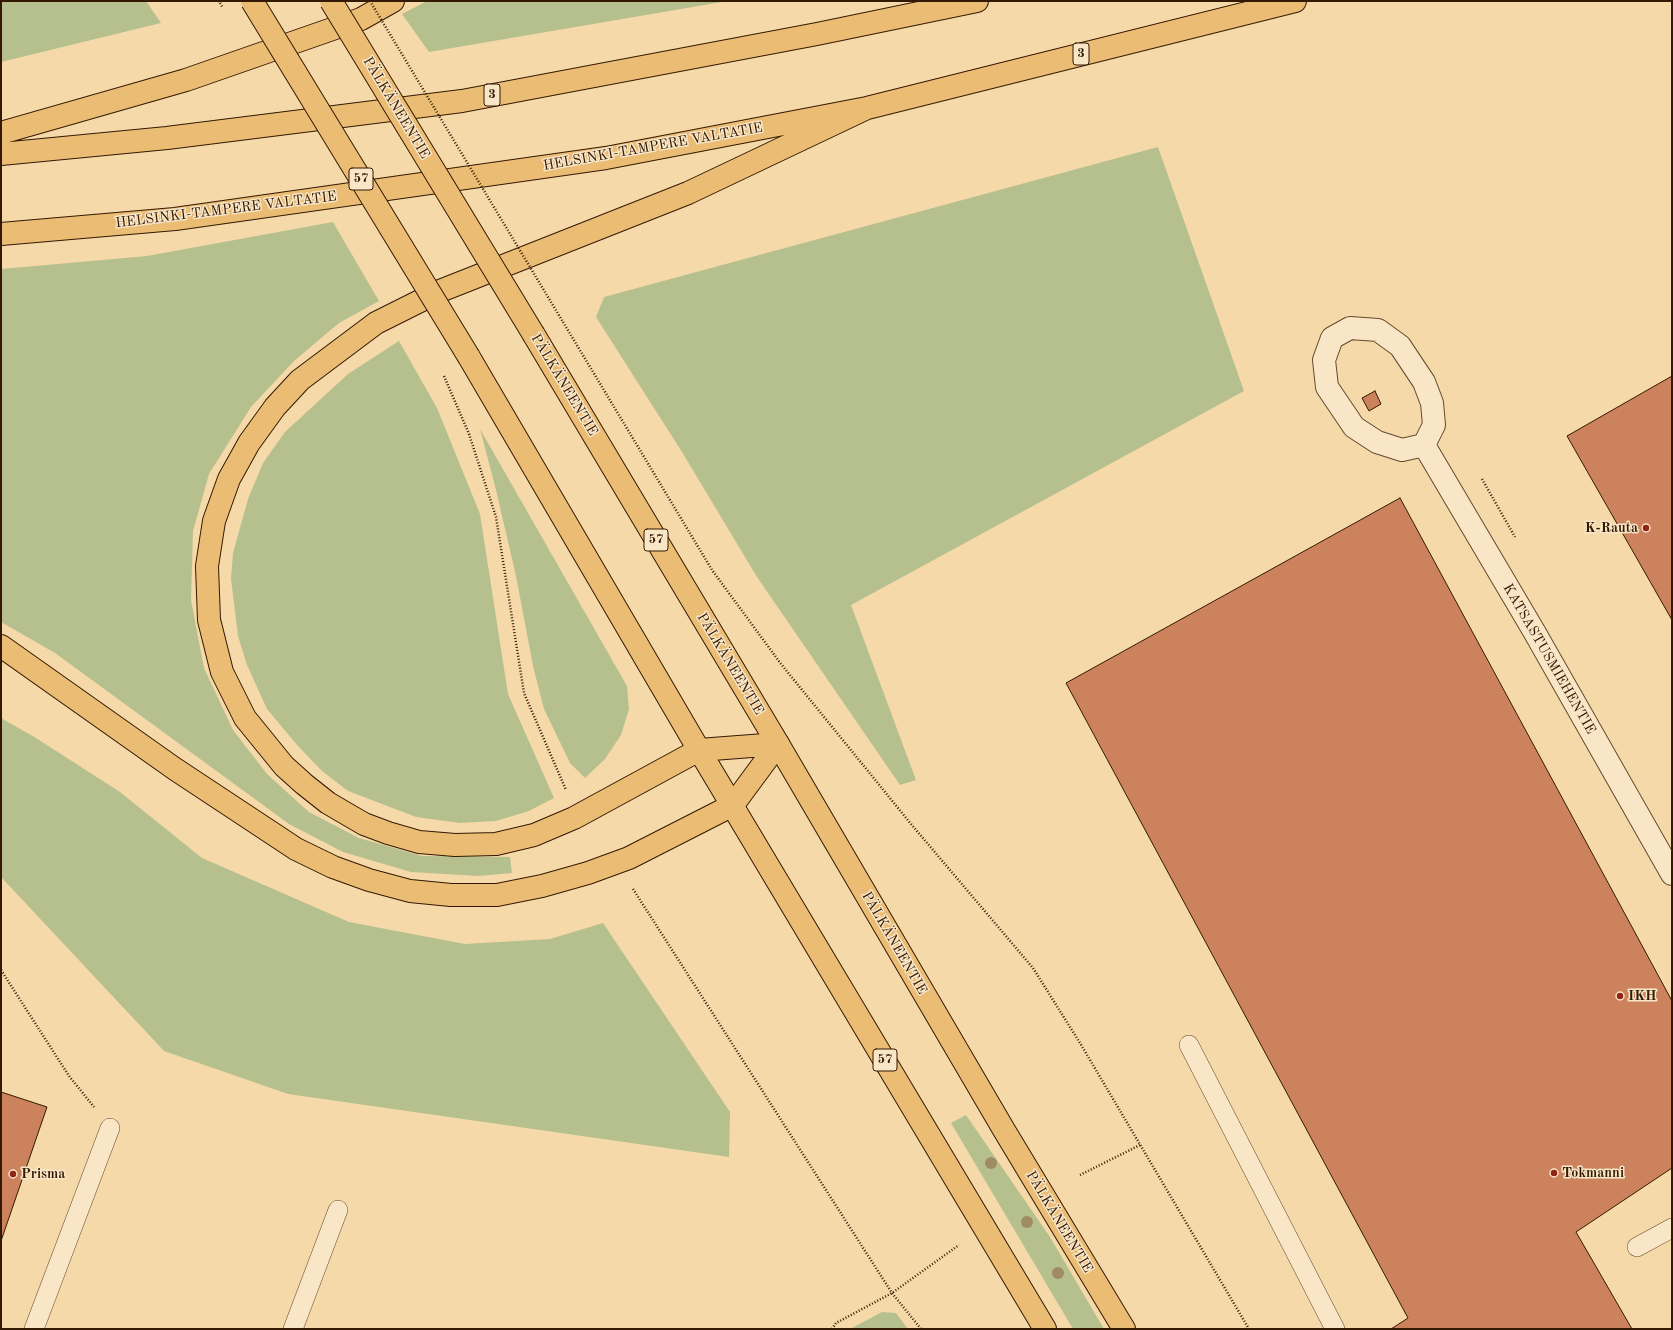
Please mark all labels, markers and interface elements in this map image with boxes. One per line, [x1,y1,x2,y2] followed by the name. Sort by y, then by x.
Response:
[1073,43,1089,65] road number: 3
[359,54,433,162] street label: PÄLKÄNEENTIE
[484,84,500,106] road number: 3
[542,119,764,175] street label: HELSINKI-TAMPERE VALTATIE
[349,168,373,190] road number: 57
[114,188,338,232] street label: HELSINKI-TAMPERE VALTATIE
[527,331,601,439] street label: PÄLKÄNEENTIE
[1585,520,1638,536] place label: K-Rauta
[1641,523,1651,533] marker: K-Rauta
[644,529,668,551] road number: 57
[1499,581,1599,737] street label: KATSASTUSMIEHENTIE
[693,610,767,718] street label: PÄLKÄNEENTIE
[858,889,930,997] street label: PÄLKÄNEENTIE
[1628,988,1656,1004] place label: IKH
[1615,991,1625,1001] marker: IKH
[873,1049,897,1071] road number: 57
[1562,1165,1624,1181] place label: Tokmanni
[21,1166,65,1182] place label: Prisma
[1022,1168,1096,1276] street label: PÄLKÄNEENTIE
[1549,1168,1559,1178] marker: Tokmanni
[8,1169,18,1179] marker: Prisma

